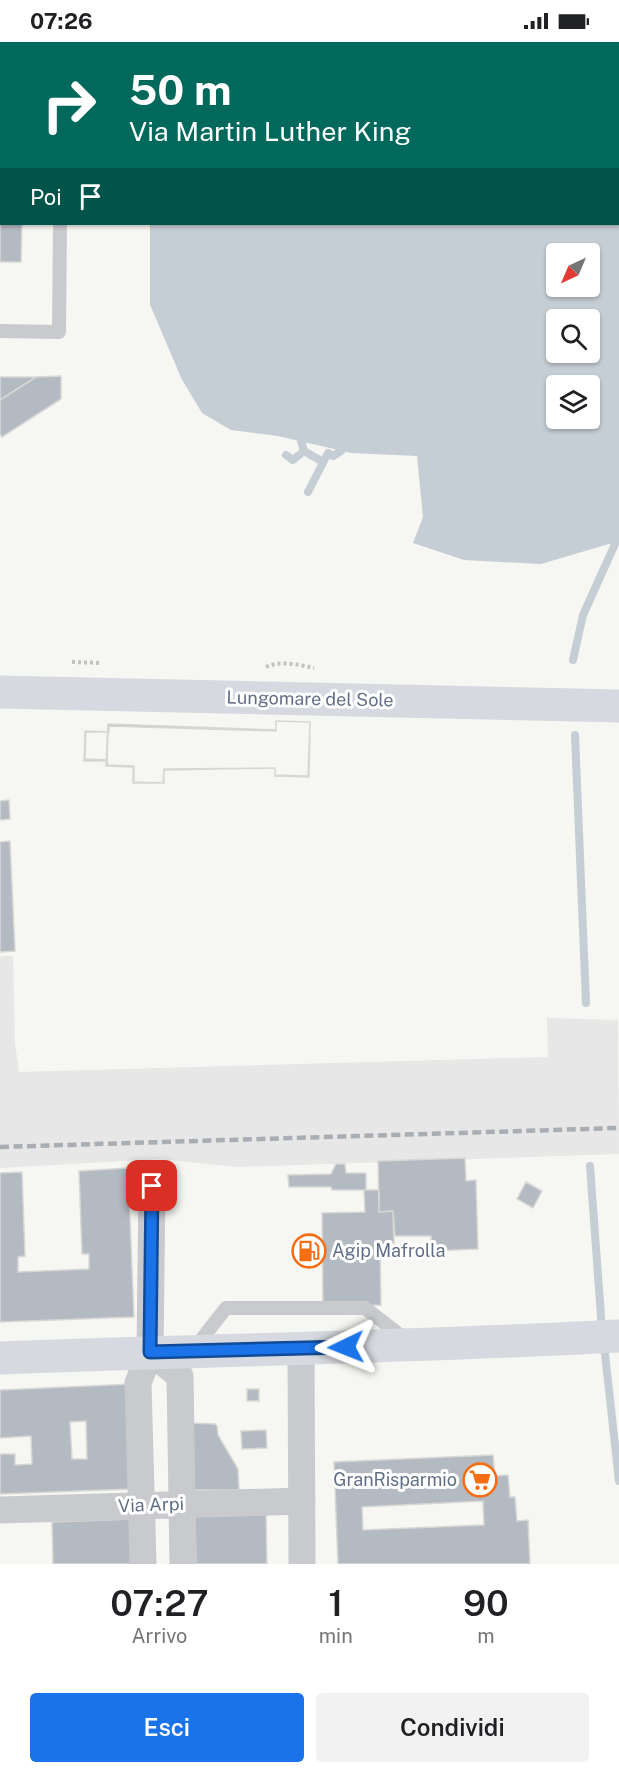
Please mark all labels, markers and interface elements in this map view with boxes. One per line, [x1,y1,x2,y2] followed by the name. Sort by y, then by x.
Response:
[30,8,92,34] text: 07:26
[129,65,232,114] text: 50 m
[30,66,108,144] icon: right
[129,115,411,147] text: Via Martin Luther King
[74,180,107,213] icon: arrive
[30,184,62,210] text: Poi
[546,243,600,297] north arrow
[546,243,600,429] map controls
[546,309,600,363] button: search
[546,375,600,429] button: layers
[226,687,394,710] street label: Lungomare del Sole
[126,1160,177,1211] pin
[135,1169,168,1202] icon: arrive
[291,1233,327,1269] fuel station icon: Agip Mafrolla
[332,1240,445,1261] place label: Agip Mafrolla
[314,1315,378,1379] position arrow
[462,1462,498,1498] supermarket icon: GranRisparmio
[333,1469,457,1490] place label: GranRisparmio
[118,1493,184,1516] street label: Via Arpi
[110,1582,209,1624] text: 07:27
[328,1582,343,1624] text: 1
[463,1582,509,1624] text: 90
[131,1624,187,1648] text: Arrivo
[319,1624,353,1648] text: min
[477,1624,495,1648] text: m
[30,1693,304,1762] button: Esci
[316,1693,589,1762] button: Condividi

